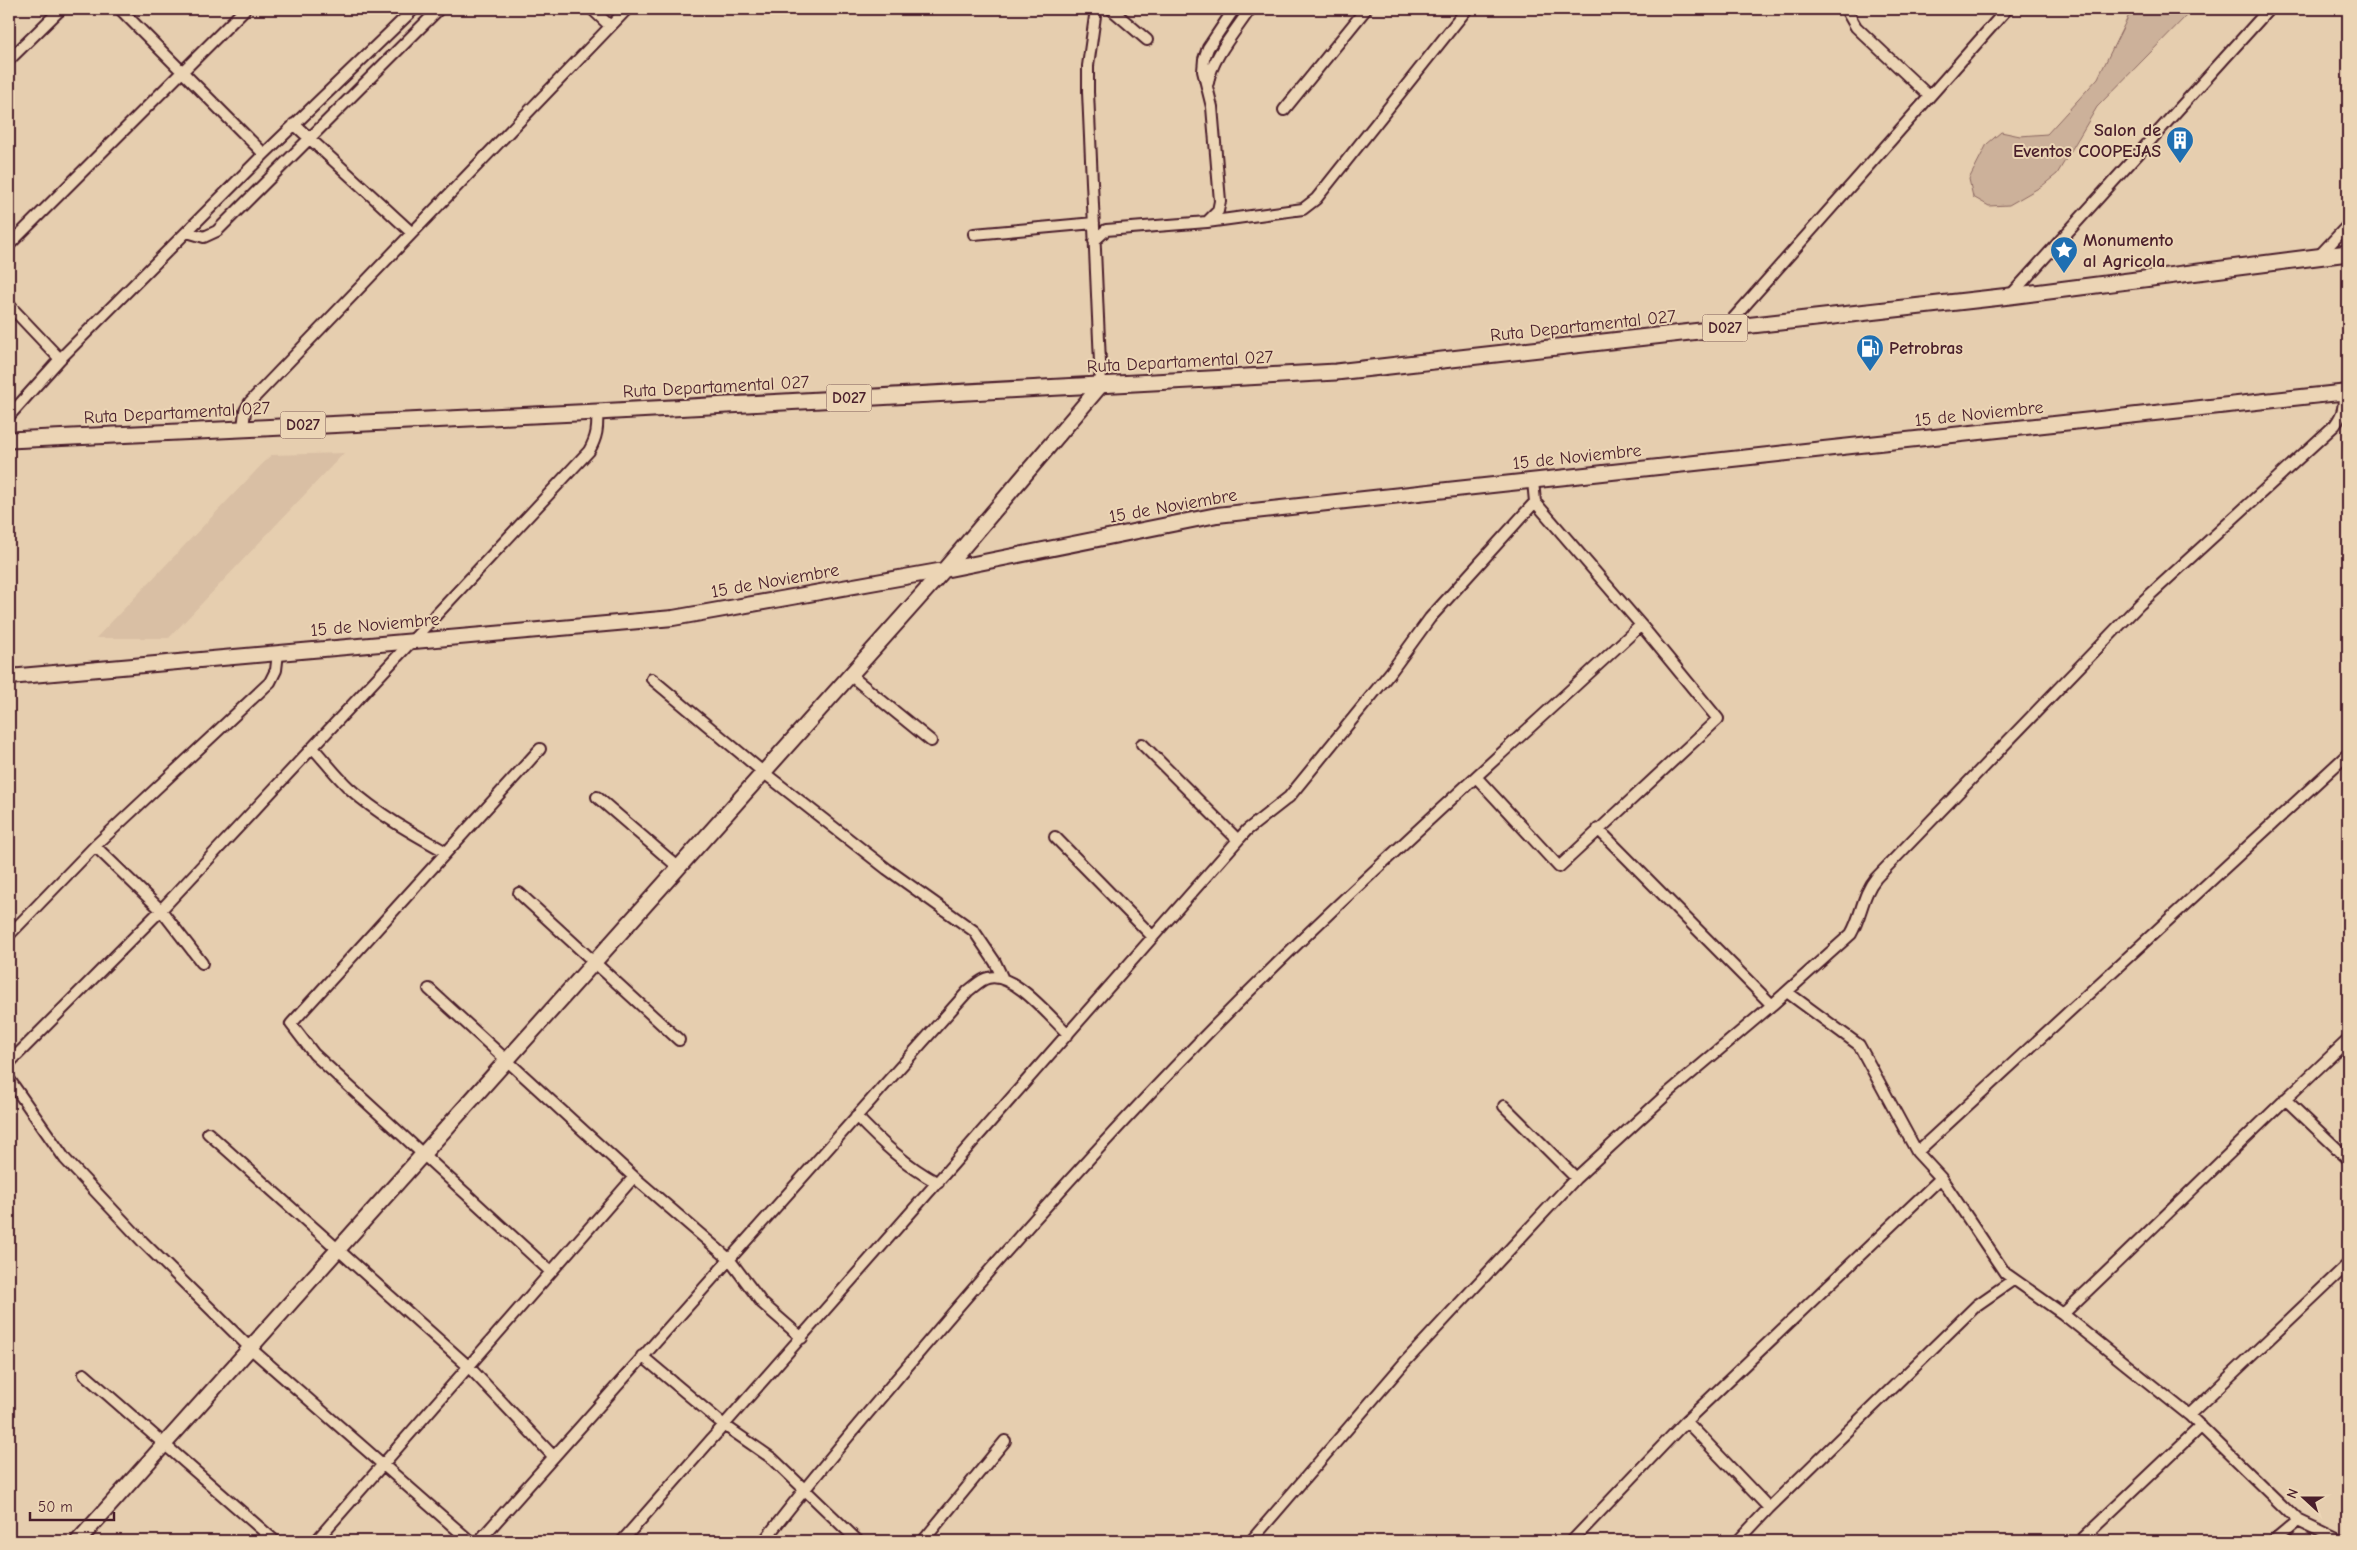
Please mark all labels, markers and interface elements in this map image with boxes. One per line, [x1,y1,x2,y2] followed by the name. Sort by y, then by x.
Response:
[2013,120,2161,162] place label: Salon de Eventos COOPEJAS
[2165,125,2195,164] building icon: Salon de Eventos COOPEJAS
[2083,230,2174,272] place label: Monumento al Agricola
[2049,235,2079,274] place icon: Monumento al Agricola
[1489,306,1677,346] street label: Ruta Departamental 027
[1702,314,1748,342] road number: D027
[1855,333,1885,372] fuel station icon: Petrobras
[1889,338,1963,359] place label: Petrobras
[1086,347,1274,377] street label: Ruta Departamental 027
[622,372,810,402] street label: Ruta Departamental 027
[826,384,872,412] road number: D027
[1913,397,2045,431] street label: 15 de Noviembre
[83,398,271,428] street label: Ruta Departamental 027
[280,412,326,438] road number: D027
[1511,440,1643,474] street label: 15 de Noviembre
[1107,484,1239,528] street label: 15 de Noviembre
[709,559,841,603] street label: 15 de Noviembre
[310,609,440,641] street label: 15 de Noviembre
[2280,1472,2330,1522] north arrow
[2283,1486,2302,1501] text: N
[30,1490,114,1522] scale bar
[38,1498,73,1516] text: 50 m

